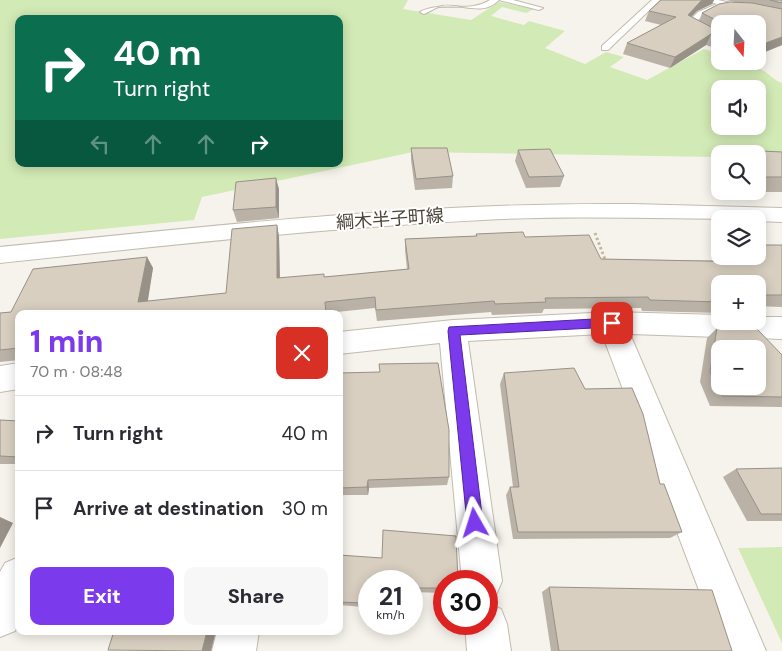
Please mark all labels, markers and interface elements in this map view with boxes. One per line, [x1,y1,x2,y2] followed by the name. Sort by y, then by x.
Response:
[711,15,766,70] north arrow
[711,15,766,395] map controls
[113,30,202,76] text: 40 m
[30,35,95,100] icon: right
[113,74,210,103] text: Turn right
[711,80,766,135] button: sound
[86,130,114,158] icon: left
[139,130,167,158] icon: ahead
[192,130,220,158] icon: ahead
[245,130,273,158] icon: right
[711,145,766,200] button: search
[335,203,445,235] street label: 綱木半子町線
[711,210,766,265] button: layers
[711,275,766,330] button: +
[591,302,633,344] pin
[598,309,626,337] icon: arrive
[30,322,103,361] text: 1 min
[276,327,328,379] button: close
[711,340,766,395] button: −
[30,361,123,382] text: 70 m · 08:48
[30,419,58,447] icon: right
[73,421,163,446] text: Turn right
[281,421,328,446] text: 40 m
[30,494,58,522] icon: arrive
[73,496,264,521] text: Arrive at destination
[282,496,328,521] text: 30 m
[448,496,500,548] position arrow
[30,567,174,625] button: Exit
[184,567,328,625] button: Share
[433,570,498,635] speed limit sign: 30
[379,580,402,613] text: 21
[376,607,405,623] text: km/h

